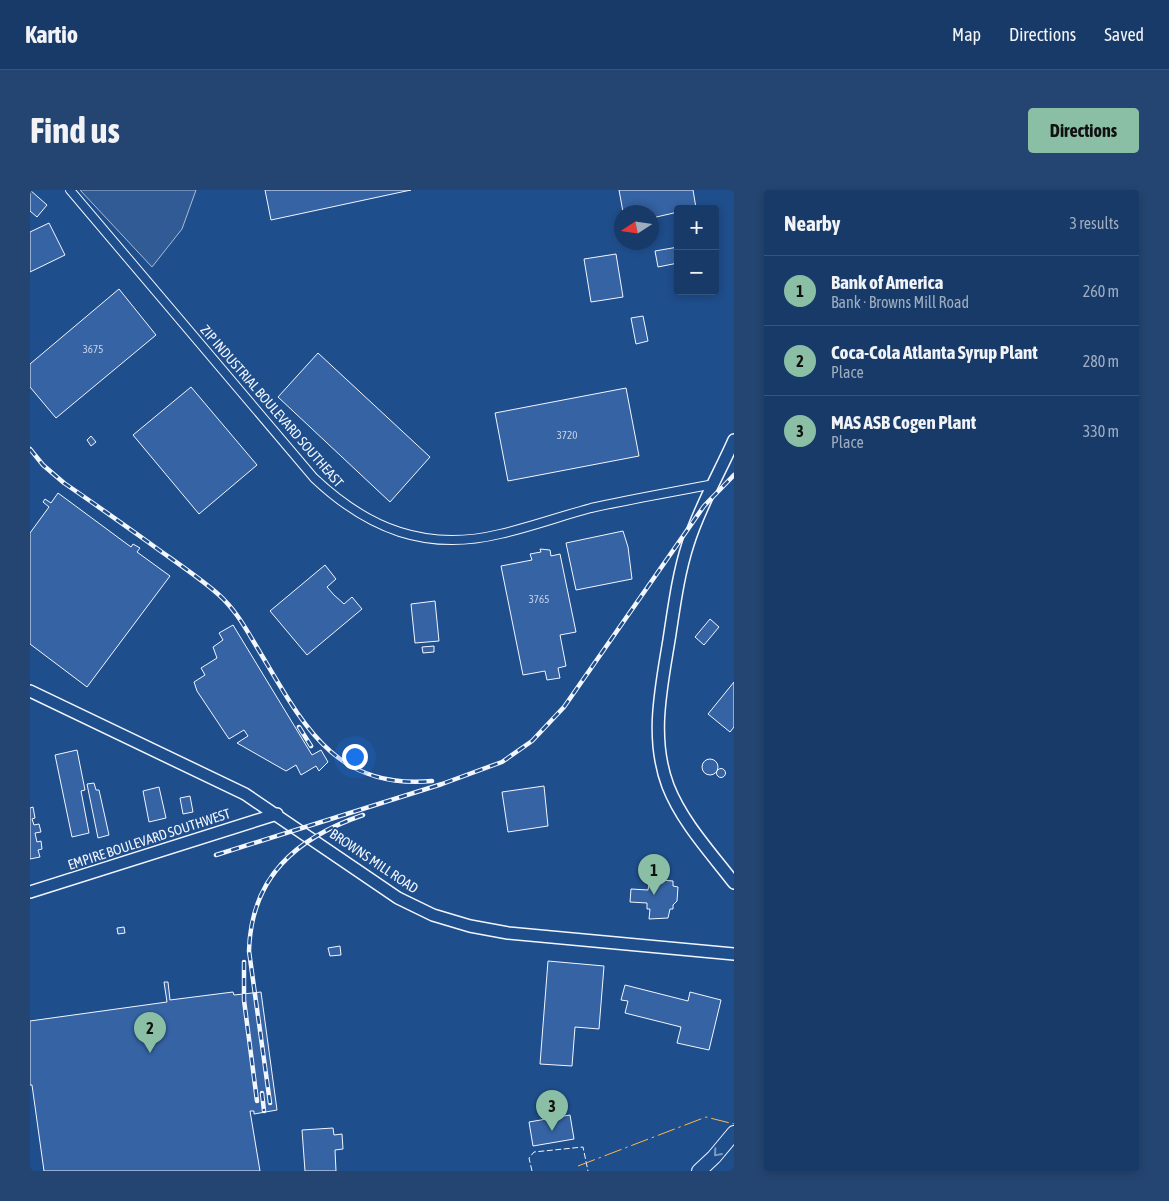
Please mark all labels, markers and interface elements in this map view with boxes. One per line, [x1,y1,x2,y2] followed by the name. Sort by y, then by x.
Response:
[25,21,78,48] text: Kartio
[952,24,981,45] text: Map
[1009,24,1076,45] text: Directions
[1104,24,1144,45] text: Saved
[1028,108,1139,153] button: Directions
[30,110,120,150] text: Find us
[614,205,659,250] north arrow
[674,205,719,295] map controls
[674,205,719,250] button: +
[784,211,840,235] text: Nearby
[1069,214,1119,232] text: 3 results
[674,250,719,295] button: −
[831,271,943,293] text: Bank of America
[796,282,804,300] text: 1
[1083,282,1119,300] text: 260 m
[831,293,969,311] text: Bank · Browns Mill Road
[197,322,347,490] street label: ZIP INDUSTRIAL BOULEVARD SOUTHEAST
[831,341,1038,363] text: Coca-Cola Atlanta Syrup Plant
[83,343,103,355] house number: 3675
[796,352,804,370] text: 2
[1083,352,1119,370] text: 280 m
[831,363,864,381] text: Place
[831,411,976,433] text: MAS ASB Cogen Plant
[796,422,804,440] text: 3
[1083,422,1119,440] text: 330 m
[557,429,577,441] house number: 3720
[831,433,864,451] text: Place
[529,593,549,605] house number: 3765
[342,744,368,770] your location
[66,805,232,873] street label: EMPIRE BOULEVARD SOUTHWEST
[327,826,421,897] street label: BROWNS MILL ROAD
[638,854,670,895] pin: 1
[134,1012,166,1053] pin: 2
[536,1090,568,1131] pin: 3
[715,1147,723,1156] one-way arrow

